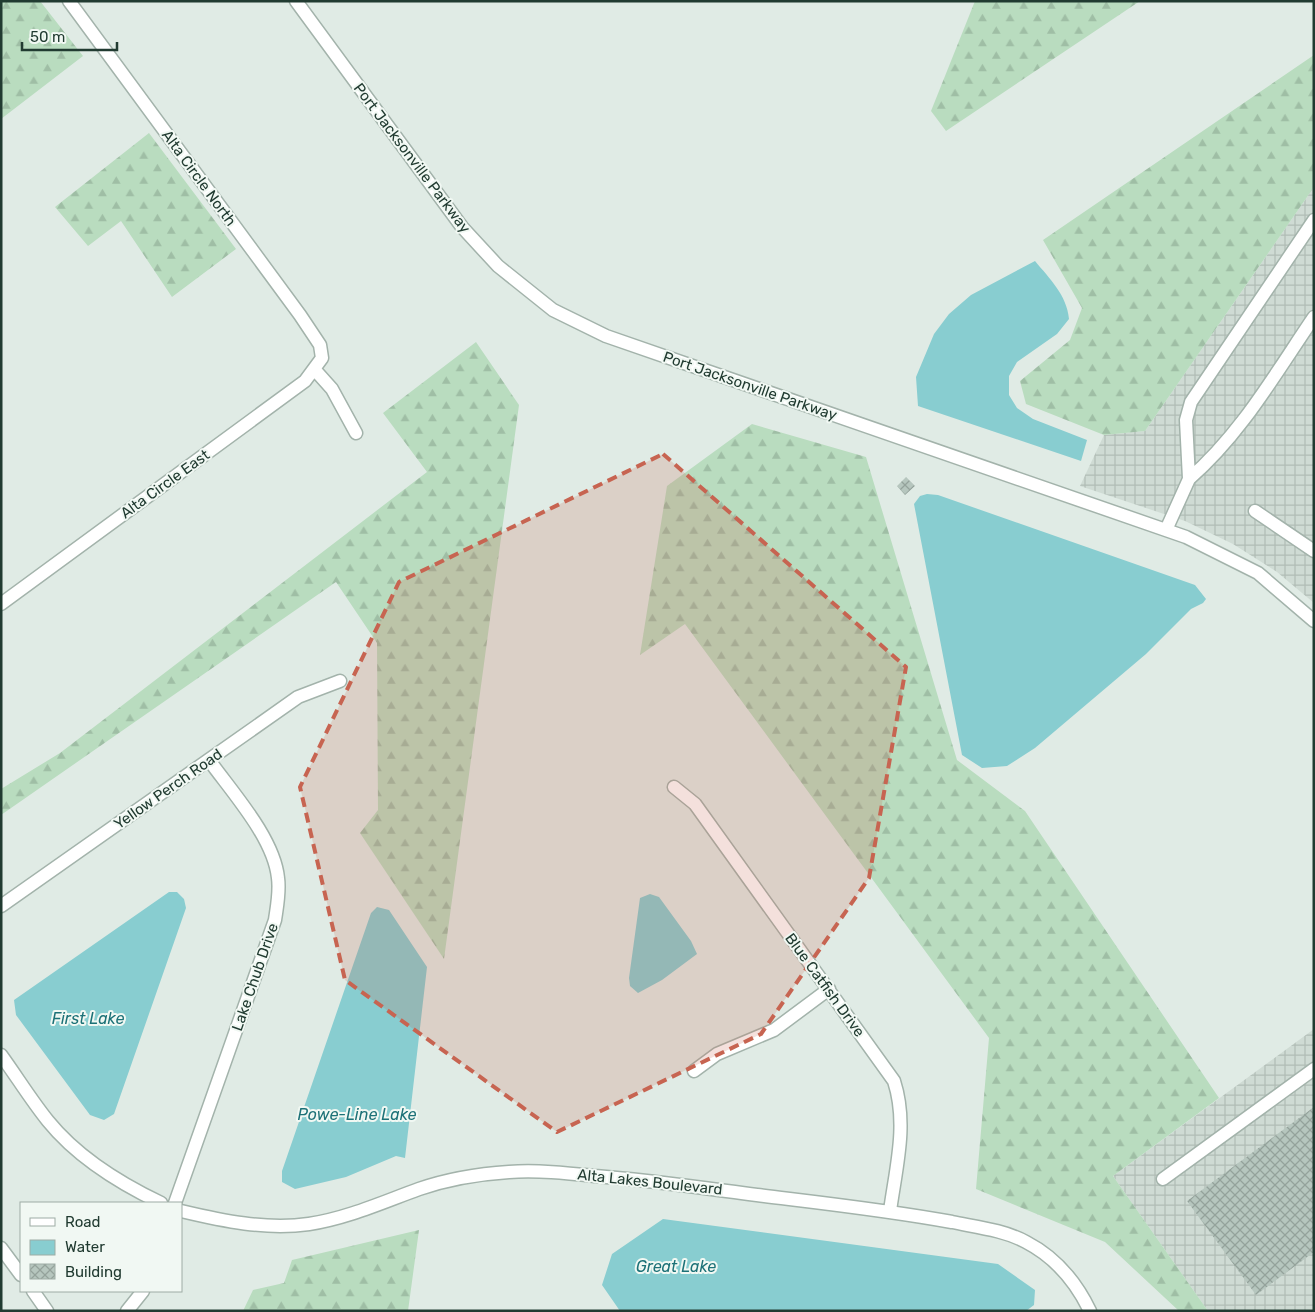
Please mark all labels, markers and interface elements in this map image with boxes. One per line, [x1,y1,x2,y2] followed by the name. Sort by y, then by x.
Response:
[22,20,118,52] scale bar
[30,28,65,46] text: 50 m
[350,80,474,236] street label: Port Jacksonville Parkway
[158,126,240,230] street label: Alta Circle North
[661,348,839,424] street label: Port Jacksonville Parkway
[117,446,213,522] street label: Alta Circle East
[110,745,226,833] street label: Yellow Perch Road
[228,921,282,1033] street label: Lake Chub Drive
[781,930,869,1040] street label: Blue Catfish Drive
[52,1009,124,1028] water label: First Lake
[298,1105,416,1124] water label: Powe-Line Lake
[577,1165,723,1199] street label: Alta Lakes Boulevard
[20,1202,182,1292] legend
[65,1213,101,1231] text: Road
[65,1238,105,1256] text: Water
[636,1257,716,1276] water label: Great Lake
[65,1263,122,1281] text: Building

